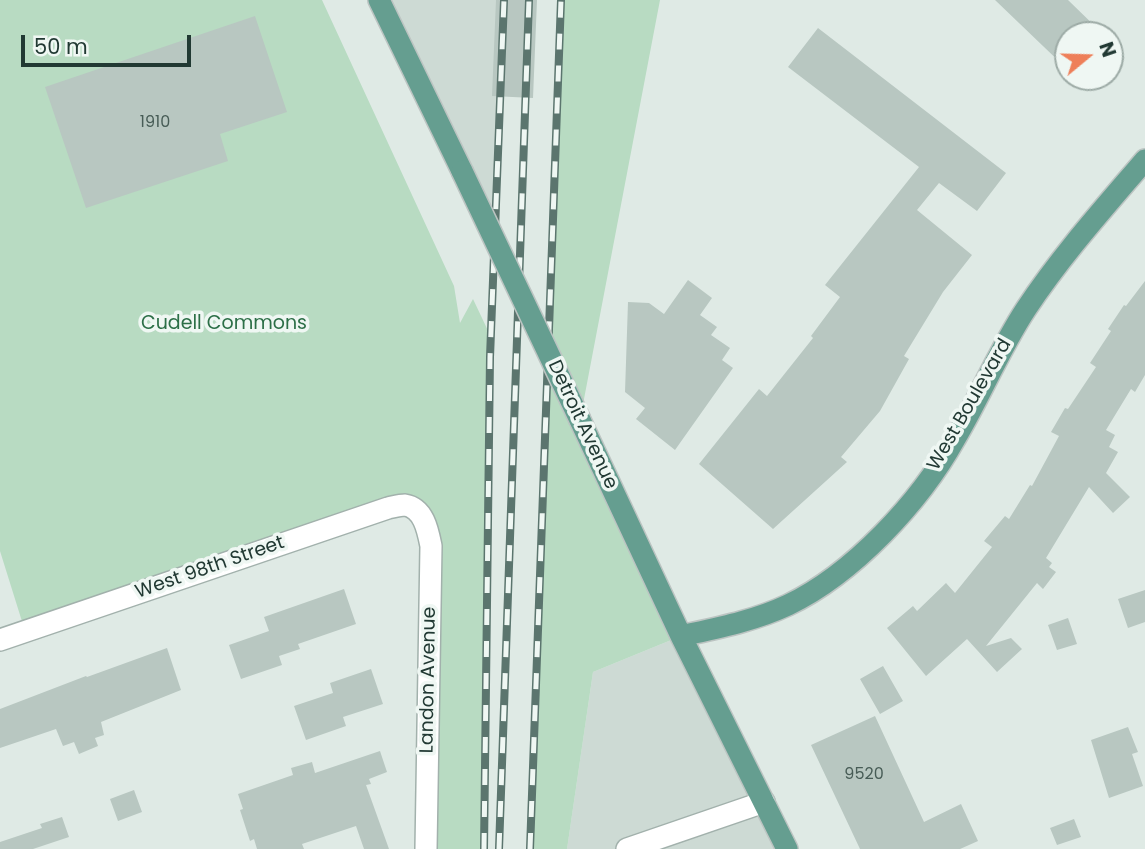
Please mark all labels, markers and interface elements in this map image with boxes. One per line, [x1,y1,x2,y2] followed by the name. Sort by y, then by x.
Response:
[24,21,194,65] scale bar
[1054,21,1124,91] north arrow
[34,32,88,61] text: 50 m
[1092,38,1123,61] text: N
[140,113,170,133] house number: 1910
[141,313,307,335] park label: Cudell Commons
[923,335,1017,475] street label: West Boulevard
[542,357,622,493] street label: Detroit Avenue
[133,532,287,604] street label: West 98th Street
[416,606,442,754] street label: Landon Avenue
[844,765,884,785] house number: 9520

